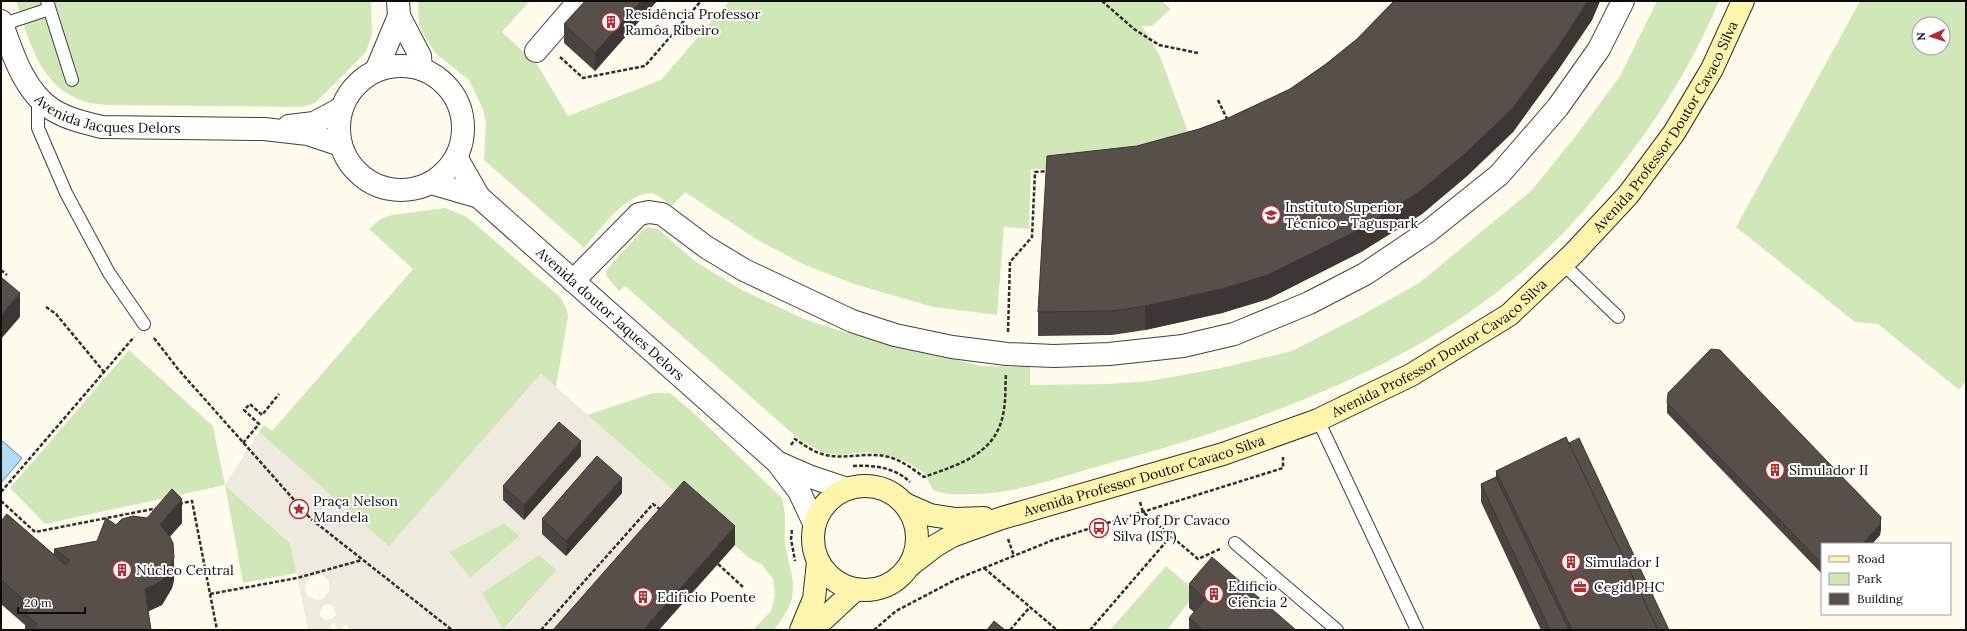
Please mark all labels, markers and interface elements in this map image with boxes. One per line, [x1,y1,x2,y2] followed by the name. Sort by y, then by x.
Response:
[625,5,760,39] place label: Residência Professor Ramôa Ribeiro
[600,11,622,33] building icon: Residência Professor Ramôa Ribeiro
[1911,16,1951,56] north arrow
[1588,18,1742,237] street label: Avenida Professor Doutor Cavaco Silva
[1914,31,1928,41] text: N
[30,90,181,137] street label: Avenida Jacques Delors
[1285,198,1418,232] place label: Instituto Superior Técnico - Taguspark
[1260,204,1282,226] school or university icon: Instituto Superior Técnico - Taguspark
[532,243,688,384] street label: Avenida doutor Jaques Delors
[1327,275,1550,422] street label: Avenida Professor Doutor Cavaco Silva
[1020,431,1267,521] street label: Avenida Professor Doutor Cavaco Silva
[1764,459,1786,481] building icon: Simulador II
[1789,461,1868,479] place label: Simulador II
[313,492,399,526] place label: Praça Nelson Mandela
[288,498,310,520] place icon: Praça Nelson Mandela
[1112,511,1230,545] place label: Av Prof Dr Cavaco Silva (IST)
[1088,517,1110,539] bus stop icon: Av Prof Dr Cavaco Silva (IST)
[1821,543,1951,615] legend
[1560,551,1582,573] building icon: Simulador I
[1857,551,1885,566] text: Road
[1585,553,1660,571] place label: Simulador I
[111,559,133,581] building icon: Núcleo Central
[136,561,234,579] place label: Núcleo Central
[1857,571,1883,586] text: Park
[1569,576,1591,598] office icon: Cegid PHC
[1228,577,1288,611] place label: Edificio Ciência 2
[1594,578,1665,596] place label: Cegid PHC
[1203,583,1225,605] building icon: Edificio Ciência 2
[632,586,654,608] building icon: Edifício Poente
[657,588,756,606] place label: Edifício Poente
[18,589,85,615] scale bar
[1857,591,1903,606] text: Building
[24,595,52,610] text: 20 m

